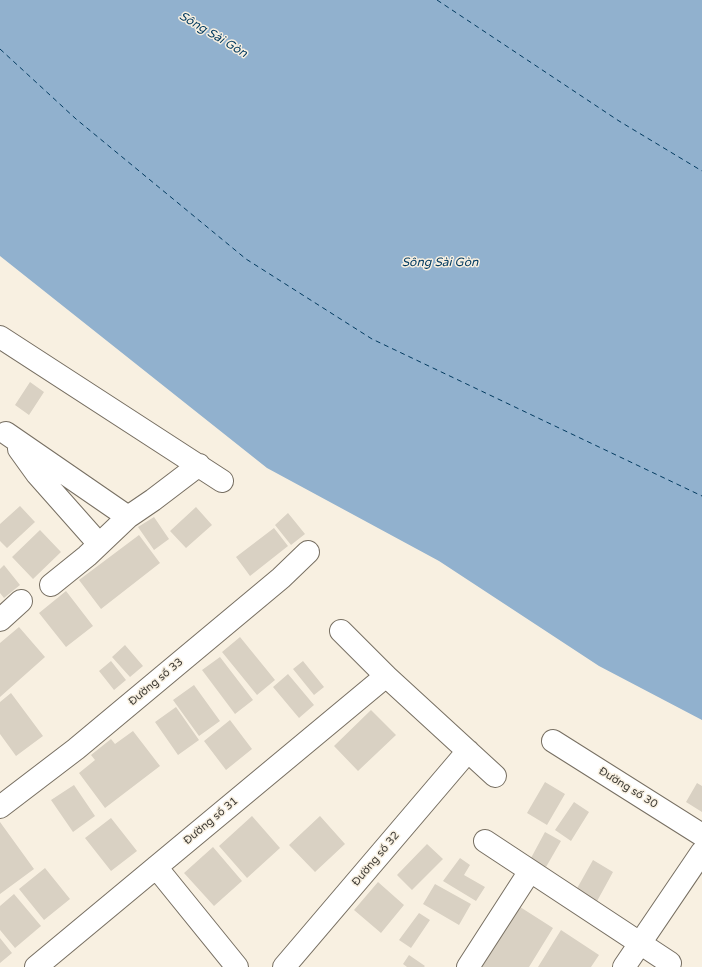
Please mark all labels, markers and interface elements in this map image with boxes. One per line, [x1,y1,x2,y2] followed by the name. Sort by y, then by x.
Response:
[176,9,250,61] water label: Sông Sài Gòn
[402,256,478,270] water label: Sông Sài Gòn
[126,655,186,709] street label: Đường số 33
[596,765,660,811] street label: Đường số 30
[181,794,241,848] street label: Đường số 31
[349,829,403,889] street label: Đường số 32

